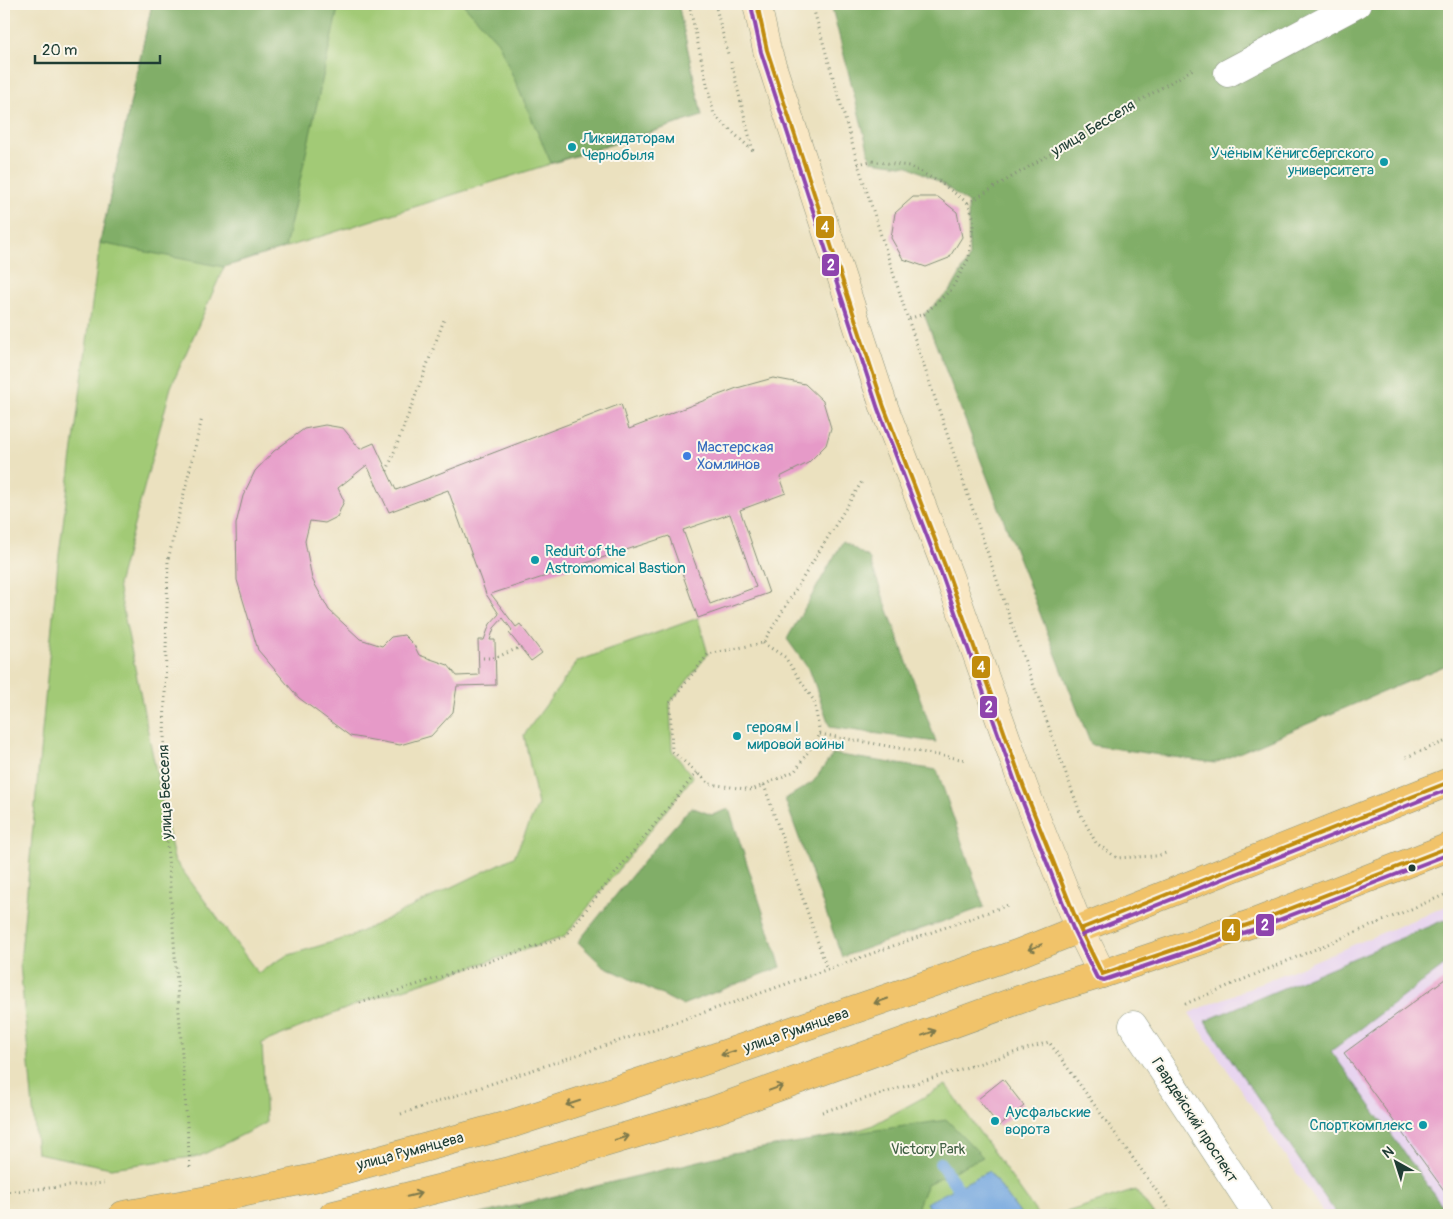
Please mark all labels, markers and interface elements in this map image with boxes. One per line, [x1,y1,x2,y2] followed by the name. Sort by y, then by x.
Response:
[35,32,160,64] scale bar
[42,41,77,60] text: 20 m
[1047,96,1139,161] street label: улица Бесселя
[581,129,675,165] place label: Ликвидаторам Чернобыля
[566,141,578,153] marker: Ликвидаторам Чернобыля
[1211,144,1374,180] place label: Учёным Кёнигсбергского университета
[1378,156,1390,168] marker: Учёным Кёнигсбергского университета
[815,215,835,239] line badge: 4
[821,219,830,236] text: 4
[821,253,840,277] line badge: 2
[827,257,835,274] text: 2
[697,438,773,474] place label: Мастерская Хомлинов
[681,450,693,462] marker: Мастерская Хомлинов
[545,542,686,578] place label: Reduit of the Astromomical Bastion
[529,554,541,566] marker: Reduit of the Astromomical Bastion
[971,655,991,679] line badge: 4
[977,659,986,676] text: 4
[979,695,998,719] line badge: 2
[985,699,993,716] text: 2
[747,718,844,754] place label: героям I мировой войны
[731,730,743,742] marker: героям I мировой войны
[154,744,177,841] street label: улица Бесселя
[1407,863,1417,873] unlabelled marker
[1255,913,1275,937] line badge: 2
[1261,917,1269,934] text: 2
[1221,918,1241,942] line badge: 4
[1227,922,1236,939] text: 4
[1027,943,1043,952] one-way arrow
[874,997,890,1006] one-way arrow
[740,1004,851,1058] street label: улица Румянцева
[921,1028,936,1037] one-way arrow
[720,1049,736,1059] one-way arrow
[1147,1054,1242,1187] street label: Гвардейский проспект
[768,1083,783,1092] one-way arrow
[565,1099,581,1109] one-way arrow
[1005,1103,1091,1139] place label: Аусфальские ворота
[989,1115,1001,1127] marker: Аусфальские ворота
[1309,1116,1413,1135] place label: Спорткомплекс
[1417,1119,1429,1131] marker: Спорткомплекс
[354,1128,466,1175] street label: улица Румянцева
[613,1132,629,1142] one-way arrow
[1370,1136,1420,1186] north arrow
[891,1140,966,1159] park label: Victory Park
[1379,1143,1397,1162] text: N
[406,1190,422,1199] one-way arrow

